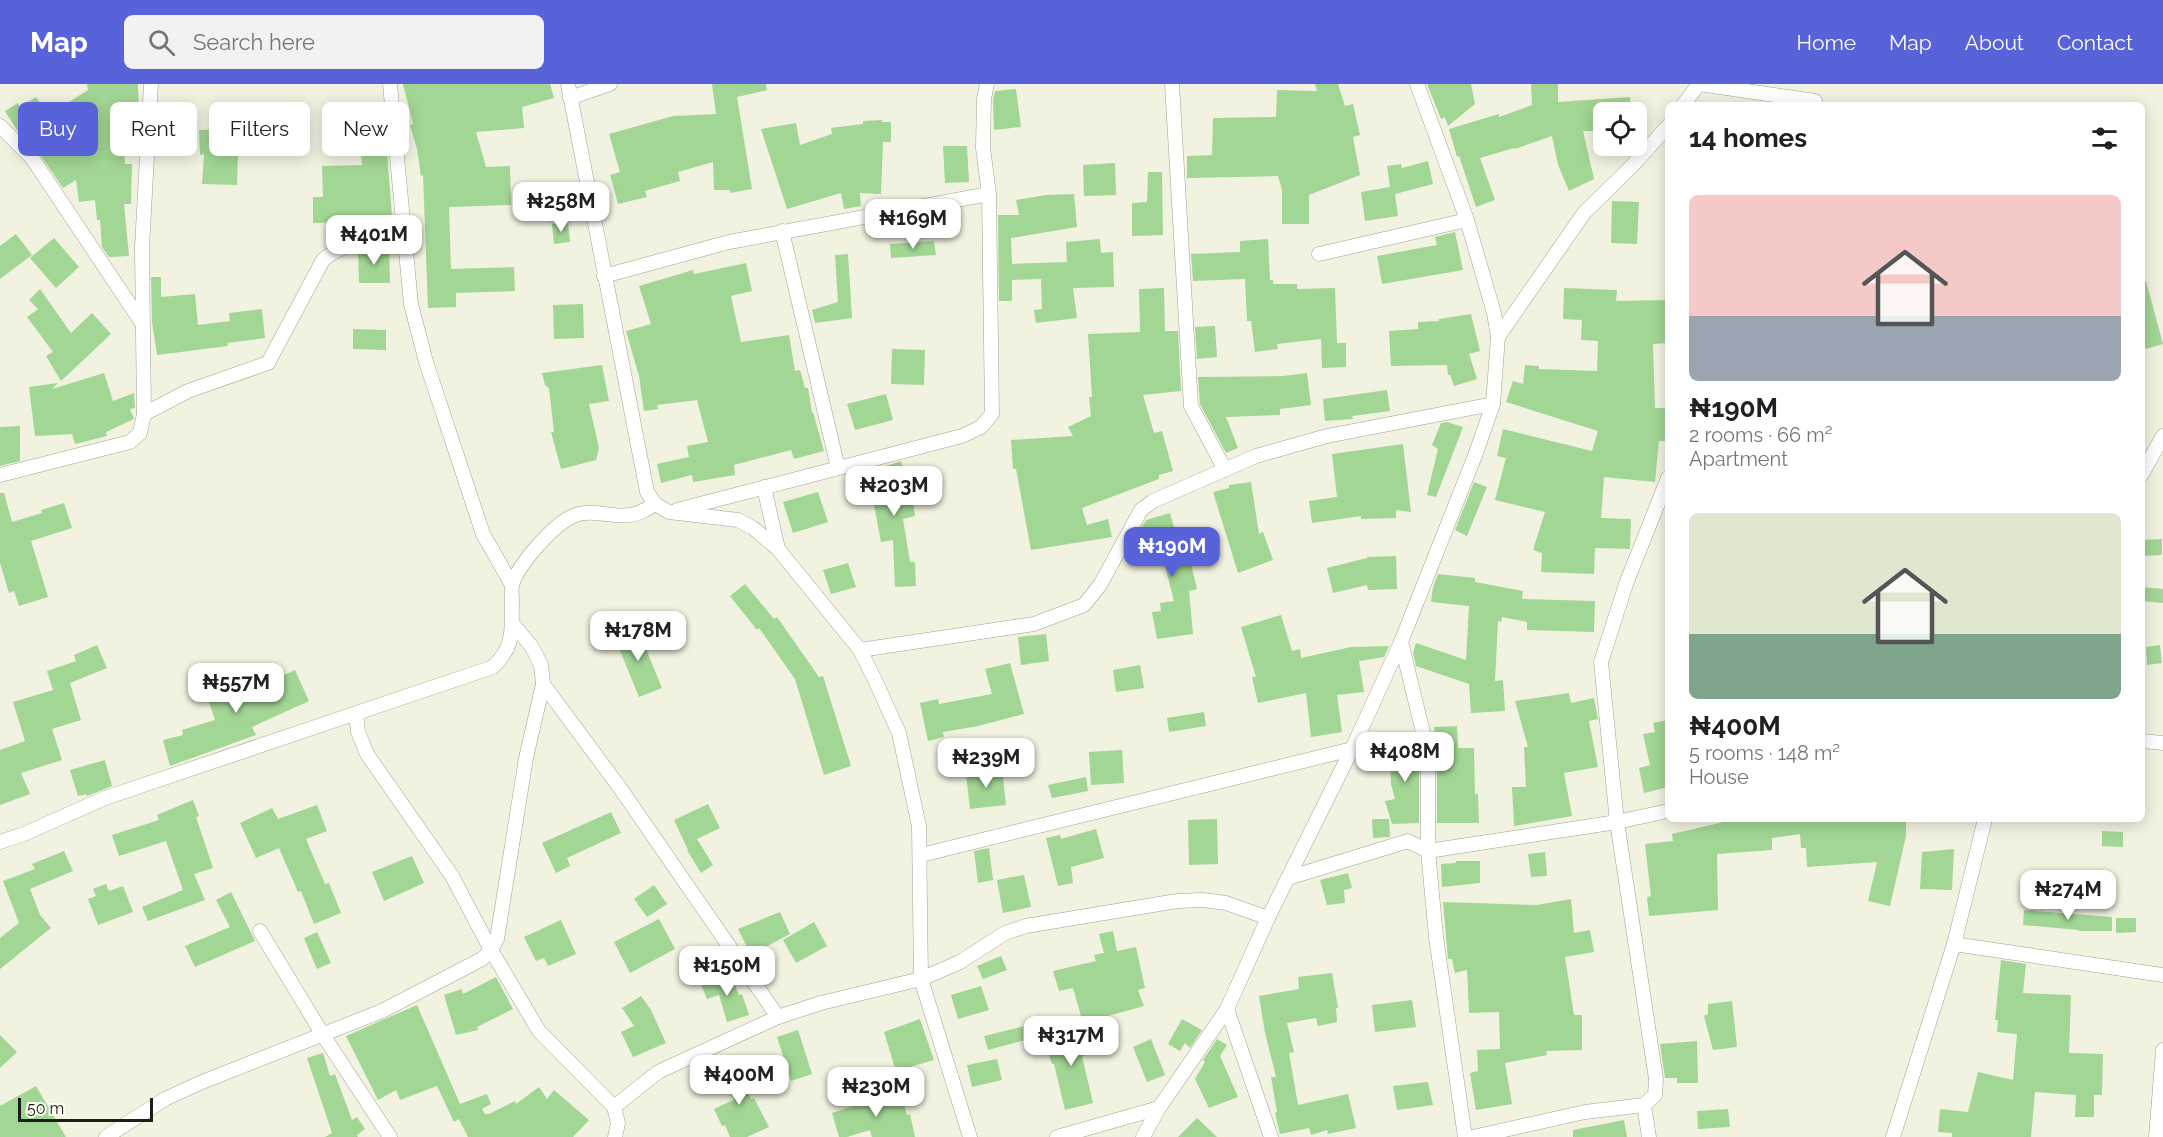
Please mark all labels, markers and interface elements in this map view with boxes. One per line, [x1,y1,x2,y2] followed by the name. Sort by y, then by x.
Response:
[124,15,544,69] search box
[30,26,88,59] text: Map
[145,26,178,59] icon: search
[193,29,315,55] text: Search here
[1797,30,1856,55] text: Home
[1889,30,1932,55] text: Map
[1965,30,2024,55] text: About
[2057,30,2133,55] text: Contact
[18,102,98,156] chip: Buy
[110,102,197,156] chip: Rent
[209,102,310,156] chip: Filters
[322,102,409,156] chip: New
[1593,102,1647,156] map controls
[1593,102,1647,156] button: locate
[2088,122,2121,155] icon: filters
[1689,123,1807,153] text: 14 homes
[519,182,603,233] pin: ₦258M
[527,189,595,213] text: ₦258M
[871,199,955,250] pin: ₦169M
[879,206,947,230] text: ₦169M
[332,215,416,266] pin: ₦401M
[340,222,408,246] text: ₦401M
[1851,234,1959,342] icon: home
[1689,393,1778,423] text: ₦190M
[1689,423,1832,447] text: 2 rooms · 66 m²
[1689,447,1788,471] text: Apartment
[852,466,936,517] pin: ₦203M
[859,473,929,497] text: ₦203M
[1130,527,1214,578] pin: ₦190M
[1138,534,1206,558] text: ₦190M
[1851,552,1959,660] icon: home
[596,611,680,662] pin: ₦178M
[604,618,672,642] text: ₦178M
[194,663,278,714] pin: ₦557M
[202,670,270,694] text: ₦557M
[1689,711,1781,741] text: ₦400M
[1363,732,1447,783] pin: ₦408M
[944,738,1028,789] pin: ₦239M
[1370,739,1440,763] text: ₦408M
[1689,741,1840,765] text: 5 rooms · 148 m²
[952,745,1020,769] text: ₦239M
[1689,765,1749,789] text: House
[2026,870,2110,921] pin: ₦274M
[2034,877,2102,901] text: ₦274M
[685,946,769,997] pin: ₦150M
[693,953,761,977] text: ₦150M
[1029,1016,1113,1067] pin: ₦317M
[1038,1023,1104,1047] text: ₦317M
[697,1055,781,1106] pin: ₦400M
[704,1062,774,1086] text: ₦400M
[834,1067,918,1118] pin: ₦230M
[841,1074,911,1098] text: ₦230M
[18,1095,153,1122] scale bar
[27,1099,64,1118] text: 50 m

